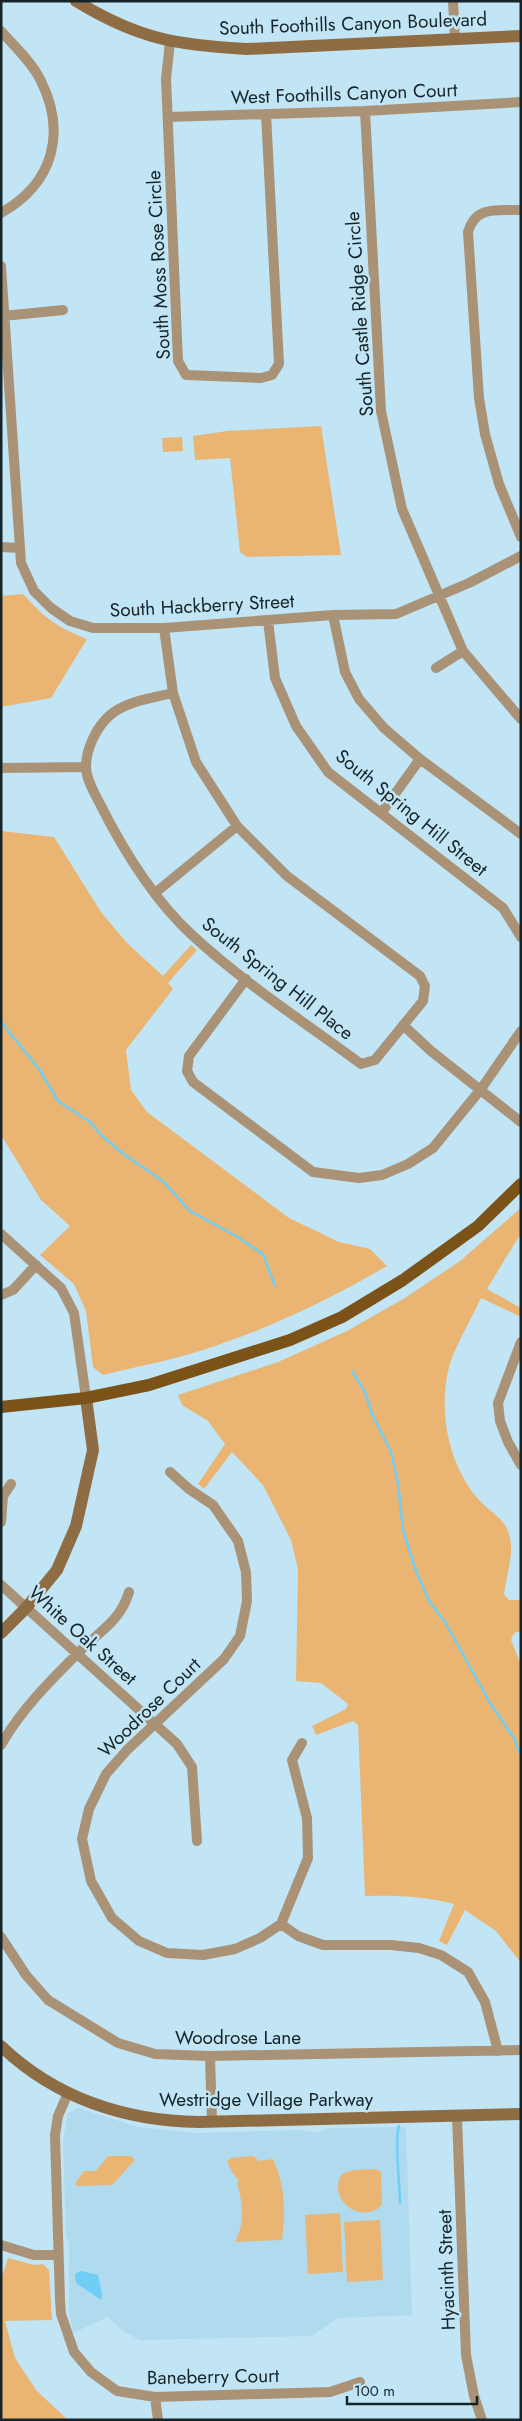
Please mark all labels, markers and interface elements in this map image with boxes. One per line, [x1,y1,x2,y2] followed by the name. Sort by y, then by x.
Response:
[219,5,487,42] street label: South Foothills Canyon Boulevard
[230,76,458,111] street label: West Foothills Canyon Court
[140,170,177,360] street label: South Moss Rose Circle
[339,210,380,417] street label: South Castle Ridge Circle
[109,587,295,624] street label: South Hackberry Street
[330,743,494,882] street label: South Spring Hill Street
[196,911,359,1046] street label: South Spring Hill Place
[23,1579,143,1692] street label: White Oak Street
[92,1651,207,1763] street label: Woodrose Court
[175,2024,301,2051] street label: Woodrose Lane
[159,2086,374,2113] street label: Westridge Village Parkway
[431,2209,462,2331] street label: Hyacinth Street
[147,2362,280,2391] street label: Baneberry Court
[347,2374,477,2406] scale bar
[354,2380,395,2402] text: 100 m

